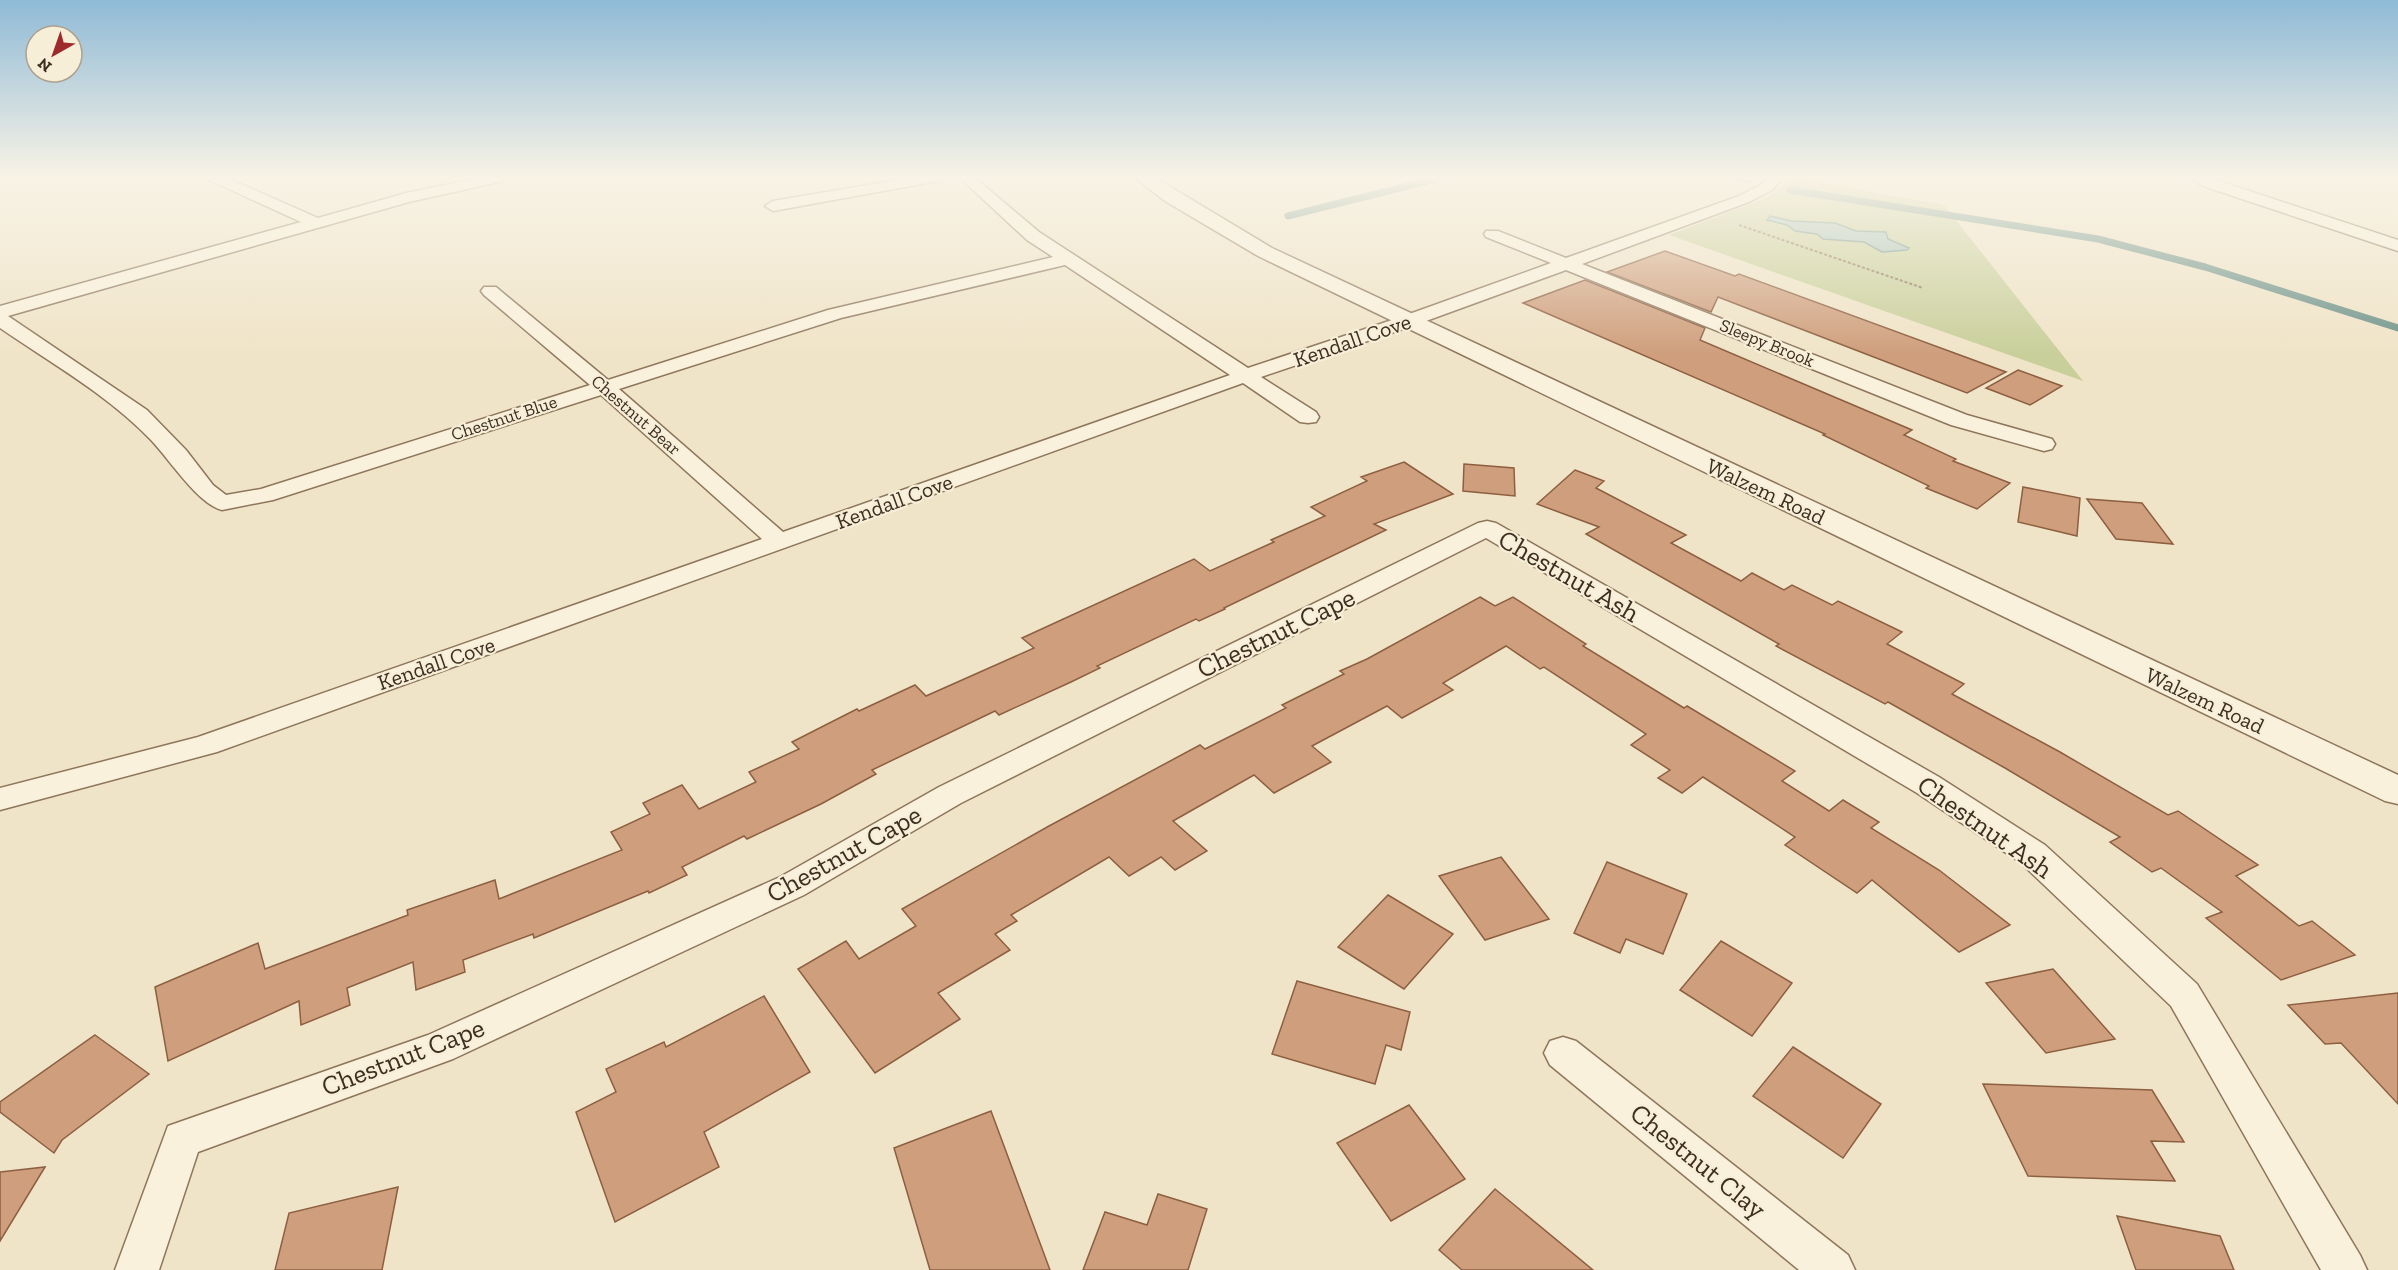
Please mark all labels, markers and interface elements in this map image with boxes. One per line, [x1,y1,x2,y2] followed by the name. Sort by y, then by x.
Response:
[24,24,84,84] north arrow
[34,54,55,76] text: N
[1290,308,1414,373] street label: Kendall Cove
[1717,314,1818,372] street label: Sleepy Brook
[587,370,685,460] street label: Chestnut Bear
[448,391,560,445] street label: Chestnut Blue
[1702,452,1829,531] street label: Walzem Road
[832,468,956,535] street label: Kendall Cove
[1493,523,1645,629] street label: Chestnut Ash
[1192,581,1360,685] street label: Chestnut Cape
[374,631,498,696] street label: Kendall Cove
[2141,661,2268,740] street label: Walzem Road
[1911,769,2059,885] street label: Chestnut Ash
[761,798,927,910] street label: Chestnut Cape
[317,1011,489,1103] street label: Chestnut Cape
[1624,1097,1772,1225] street label: Chestnut Clay

